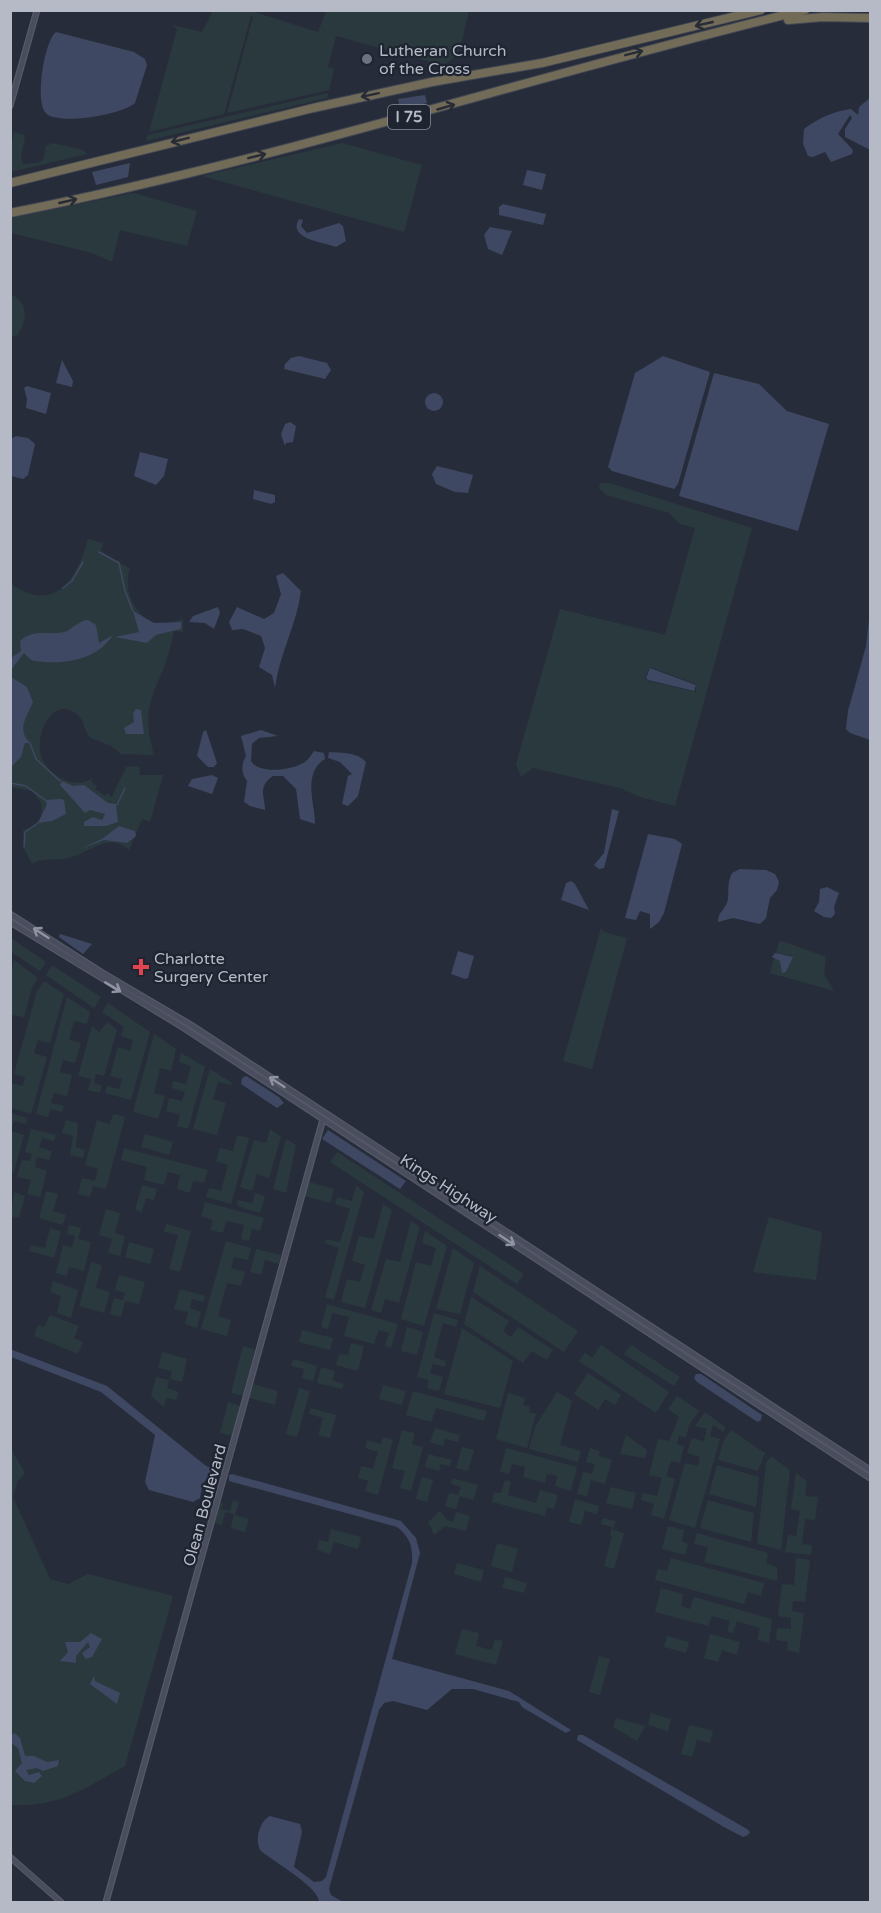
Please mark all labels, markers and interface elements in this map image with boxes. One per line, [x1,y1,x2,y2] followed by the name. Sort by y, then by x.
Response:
[695,19,714,31] one-way arrow
[379,41,507,79] place label: Lutheran Church of the Cross
[624,47,643,59] one-way arrow
[360,52,374,66] marker: Lutheran Church of the Cross
[361,90,380,102] one-way arrow
[436,101,455,112] one-way arrow
[388,105,430,129] road number: I 75
[171,135,190,147] one-way arrow
[248,149,267,161] one-way arrow
[58,194,77,206] one-way arrow
[33,927,50,939] one-way arrow
[154,949,269,987] place label: Charlotte Surgery Center
[132,958,150,976] marker: Charlotte Surgery Center
[104,981,121,993] one-way arrow
[269,1076,285,1088] one-way arrow
[396,1150,501,1228] street label: Kings Highway
[498,1234,514,1246] one-way arrow
[179,1442,231,1569] street label: Olean Boulevard

